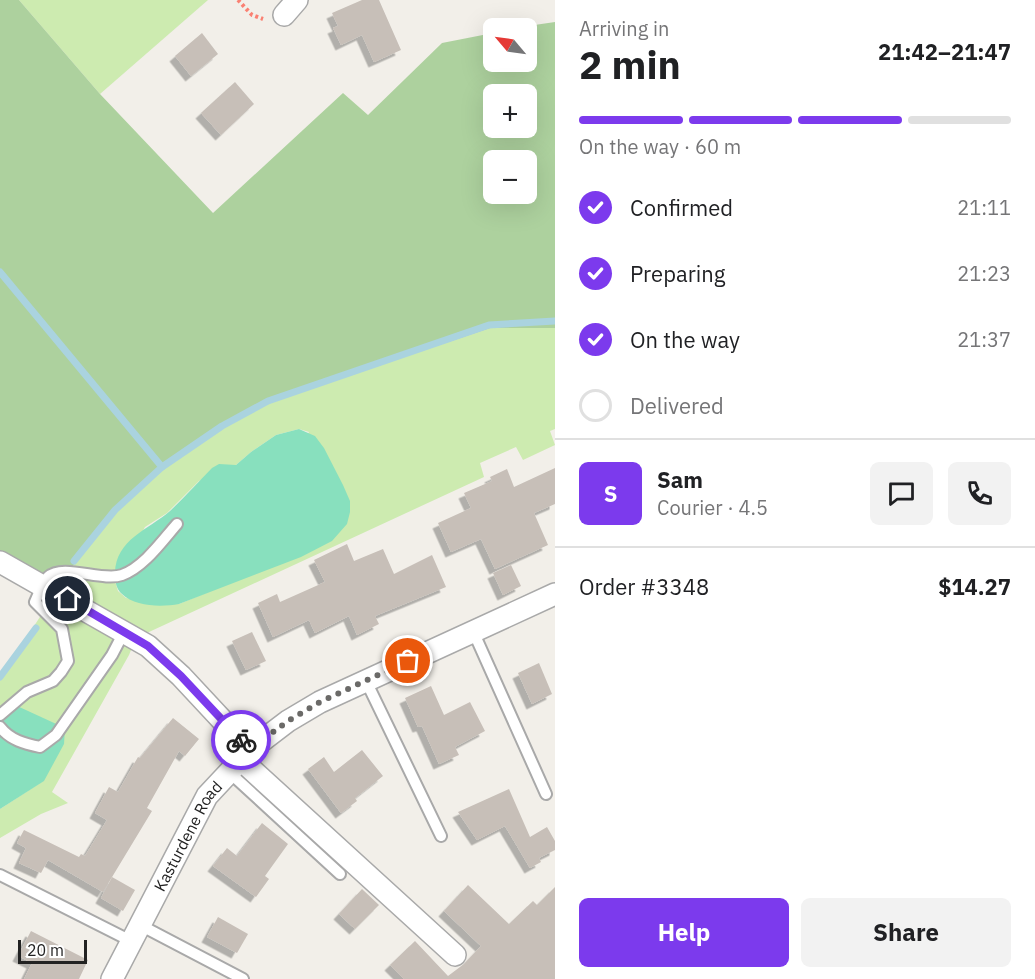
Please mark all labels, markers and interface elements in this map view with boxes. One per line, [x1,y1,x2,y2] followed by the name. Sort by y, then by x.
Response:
[579,15,669,42] text: Arriving in
[483,18,537,72] north arrow
[483,18,537,204] map controls
[878,37,1011,66] text: 21:42–21:47
[579,39,681,90] text: 2 min
[483,84,537,138] button: +
[579,133,741,160] text: On the way · 60 m
[483,150,537,204] button: −
[579,191,612,224] icon: check
[630,193,733,222] text: Confirmed
[957,194,1011,221] text: 21:11
[579,257,612,290] icon: check
[630,259,725,288] text: Preparing
[957,260,1011,287] text: 21:23
[579,323,612,356] icon: check
[630,325,740,354] text: On the way
[957,326,1011,353] text: 21:37
[630,391,724,420] text: Delivered
[870,462,933,525] button: chat
[948,462,1011,525] button: phone
[657,465,703,494] text: Sam
[604,479,617,508] text: S
[657,494,768,521] text: Courier · 4.5
[579,572,709,601] text: Order #3348
[938,572,1011,601] text: $14.27
[42,573,93,624] pin
[51,582,84,615] icon: home
[382,635,433,686] pin
[391,644,424,677] icon: bag
[211,710,271,770] courier
[225,724,258,757] icon: bike
[149,776,226,895] street label: Kasturdene Road
[579,898,789,967] button: Help
[801,898,1011,967] button: Share
[18,937,87,964] scale bar
[27,940,64,960] text: 20 m

